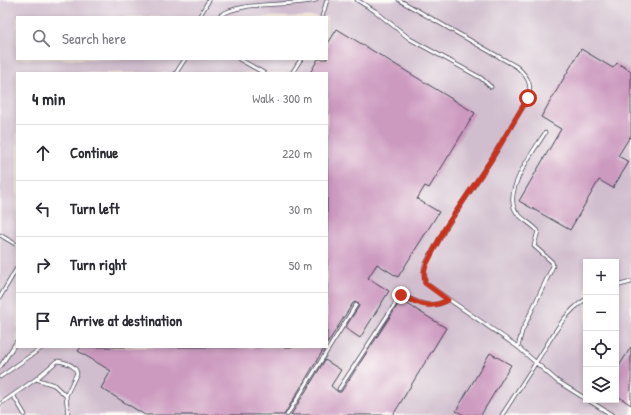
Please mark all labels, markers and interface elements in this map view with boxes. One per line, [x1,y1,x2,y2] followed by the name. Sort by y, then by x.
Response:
[16,16,328,60] search box
[30,27,52,49] icon: search
[62,28,126,49] text: Search here
[32,87,65,110] text: 4 min
[252,89,312,107] text: Walk · 300 m
[519,89,537,107] route start
[32,142,54,164] icon: ahead
[70,142,118,163] text: Continue
[282,144,312,162] text: 220 m
[32,198,54,220] icon: left
[70,198,120,219] text: Turn left
[289,200,312,218] text: 30 m
[32,254,54,276] icon: right
[70,254,126,275] text: Turn right
[289,256,312,274] text: 50 m
[583,259,619,403] map controls
[583,259,619,295] button: +
[392,286,410,304] route end
[583,295,619,331] button: −
[32,310,54,332] icon: arrive
[70,310,182,331] text: Arrive at destination
[583,331,619,367] button: locate
[583,367,619,403] button: layers

